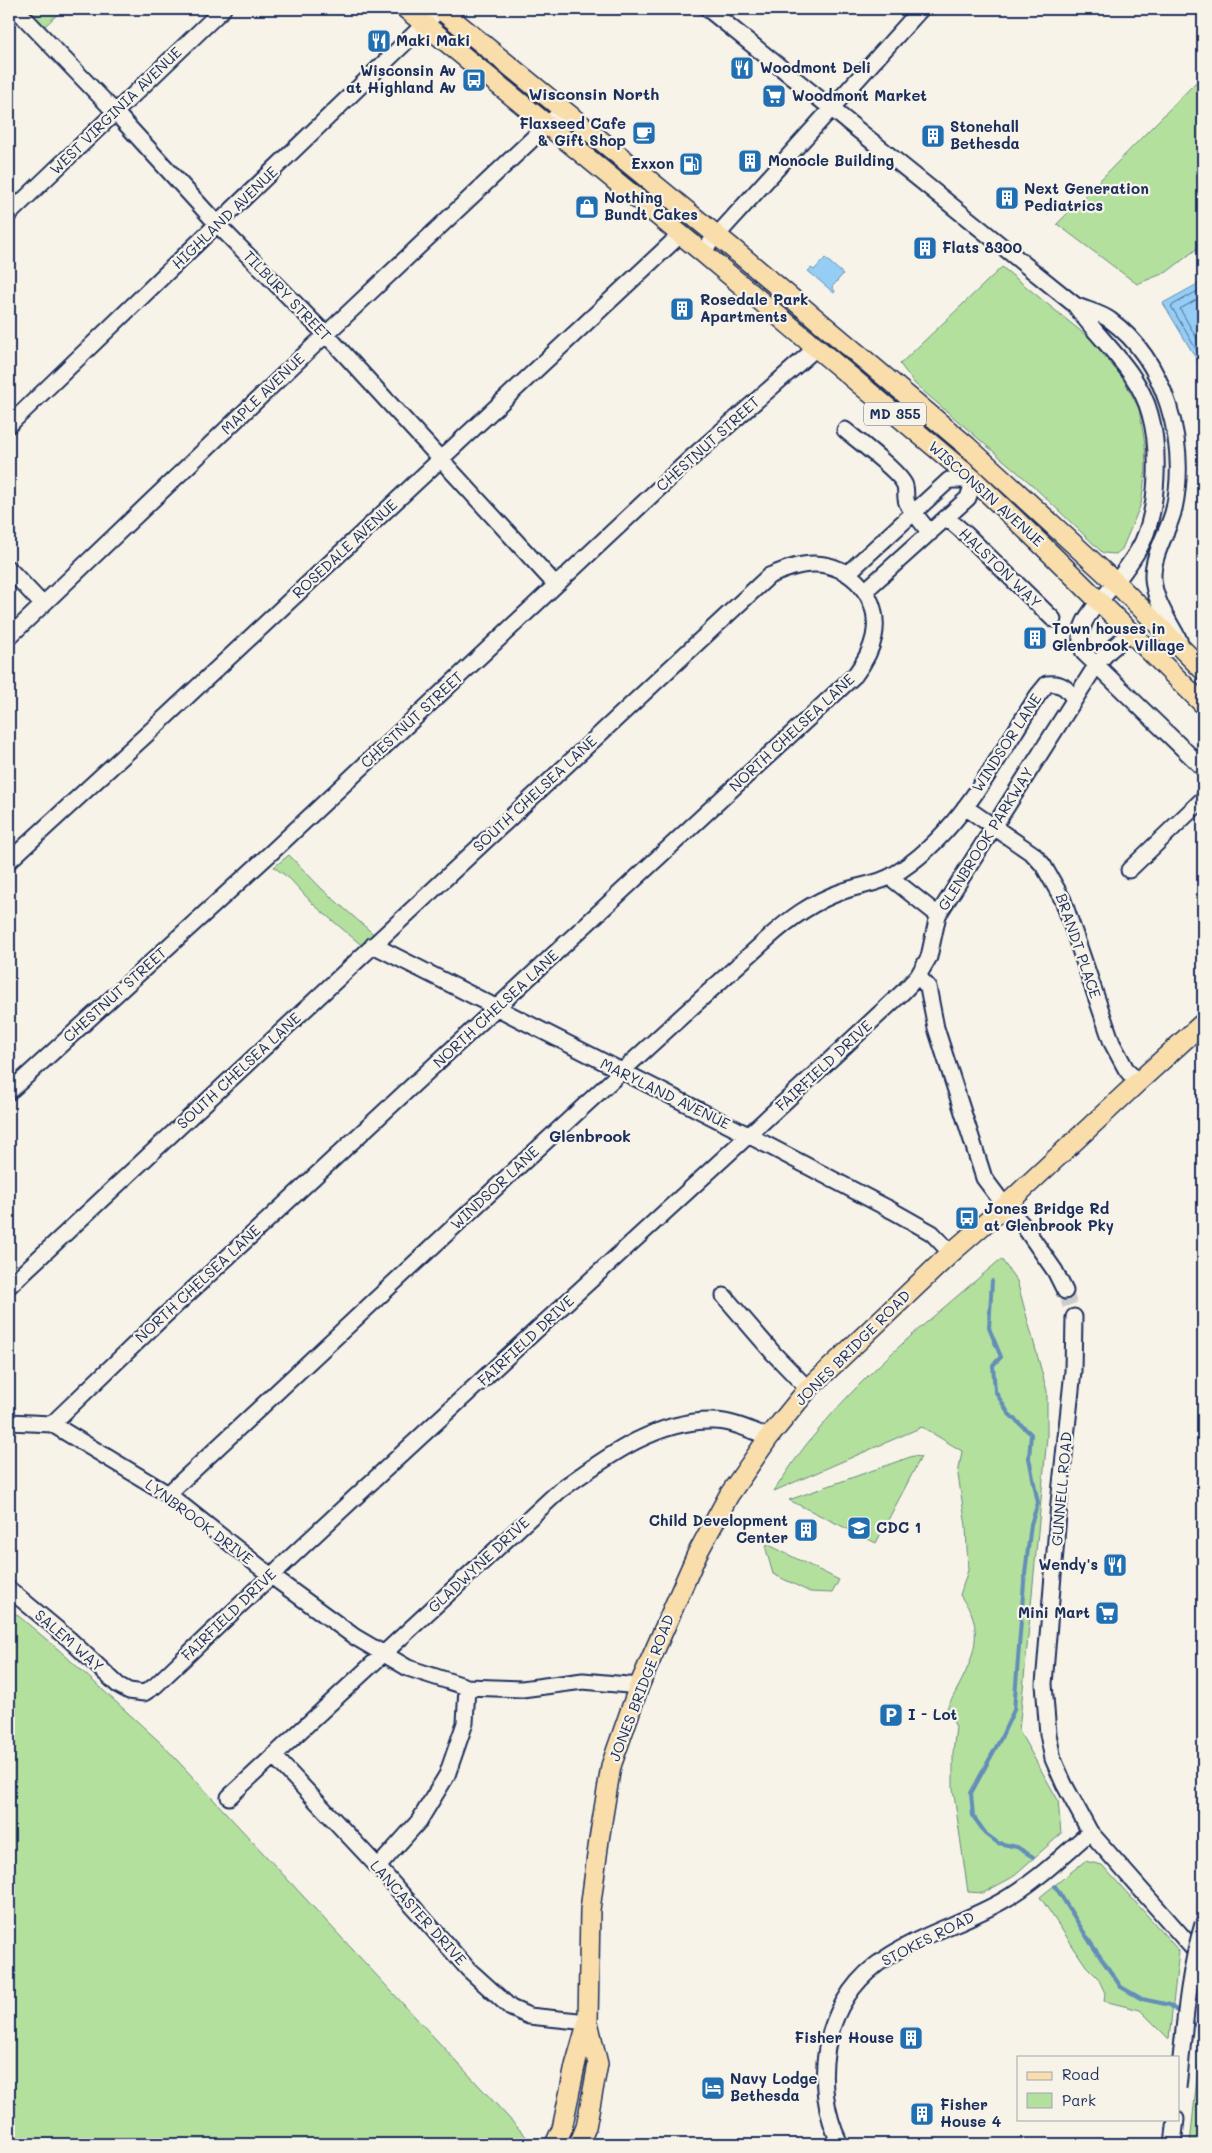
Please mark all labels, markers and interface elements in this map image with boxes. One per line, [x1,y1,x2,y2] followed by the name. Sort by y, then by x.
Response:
[366,28,392,54] restaurant icon: Maki Maki
[396,30,470,50] place label: Maki Maki
[45,42,186,179] street label: WEST VIRGINIA AVENUE
[729,55,755,81] restaurant icon: Woodmont Deli
[760,57,871,77] place label: Woodmont Deli
[346,60,456,97] place label: Wisconsin Av at Highland Av
[461,67,487,93] bus stop icon: Wisconsin Av at Highland Av
[529,83,659,104] district label: Wisconsin North
[761,83,787,109] supermarket icon: Woodmont Market
[792,85,927,105] place label: Woodmont Market
[519,113,626,150] place label: Flaxseed Cafe & Gift Shop
[950,116,1020,153] place label: Stonehall Bethesda
[631,120,657,146] cafe icon: Flaxseed Cafe & Gift Shop
[920,123,946,149] building icon: Stonehall Bethesda
[737,148,763,174] building icon: Monocle Building
[768,150,894,170] place label: Monocle Building
[678,151,704,177] fuel station icon: Exxon
[631,153,674,173] place label: Exxon
[167,161,282,273] street label: HIGHLAND AVENUE
[1024,178,1149,215] place label: Next Generation Pediatrics
[994,185,1020,211] building icon: Next Generation Pediatrics
[604,187,698,224] place label: Nothing Bundt Cakes
[574,194,600,220] shop icon: Nothing Bundt Cakes
[912,235,938,261] building icon: Flats 8300
[942,237,1022,257] place label: Flats 8300
[239,246,336,345] street label: TILBURY STREET
[700,289,808,326] place label: Rosedale Park Apartments
[669,296,695,322] building icon: Rosedale Park Apartments
[216,348,309,438] street label: MAPLE AVENUE
[651,391,763,495] street label: CHESTNUT STREET
[864,402,926,426] road number: MD 355
[925,436,1049,551] street label: WISCONSIN AVENUE
[288,494,401,602] street label: ROSEDALE AVENUE
[955,523,1046,612] street label: HALSTON WAY
[1052,618,1184,655] place label: Town houses in Glenbrook Village
[1022,625,1048,651] building icon: Town houses in Glenbrook Village
[356,667,467,772] street label: CHESTNUT STREET
[724,669,859,796] street label: NORTH CHELSEA LANE
[967,689,1046,796] street label: WINDSOR LANE
[468,730,601,856] street label: SOUTH CHELSEA LANE
[933,763,1038,914] street label: GLENBROOK PARKWAY
[1052,891,1106,1001] street label: BRANDT PLACE
[58,942,170,1046] street label: CHESTNUT STREET
[428,945,563,1072] street label: NORTH CHELSEA LANE
[172,1007,305,1133] street label: SOUTH CHELSEA LANE
[771,1015,876,1115] street label: FAIRFIELD DRIVE
[597,1053,734,1133] street label: MARYLAND AVENUE
[549,1125,631,1146] district label: Glenbrook
[446,1141,543,1233] street label: WINDSOR LANE
[984,1198,1114,1235] place label: Jones Bridge Rd at Glenbrook Pky
[954,1205,980,1231] bus stop icon: Jones Bridge Rd at Glenbrook Pky
[130,1220,265,1347] street label: NORTH CHELSEA LANE
[790,1285,914,1409] street label: JONES BRIDGE ROAD
[473,1290,578,1390] street label: FAIRFIELD DRIVE
[1046,1431,1076,1547] street label: GUNNELL ROAD
[142,1474,258,1569] street label: LYNBROOK DRIVE
[649,1510,788,1547] place label: Child Development Center
[423,1512,534,1617] street label: GLADWYNE DRIVE
[846,1515,872,1541] school or university icon: CDC 1
[793,1517,819,1543] building icon: Child Development Center
[876,1517,921,1537] place label: CDC 1
[1102,1552,1128,1578] restaurant icon: Wendy's
[1038,1554,1098,1574] place label: Wendy's
[177,1564,280,1665] street label: FAIRFIELD DRIVE
[1094,1600,1120,1626] supermarket icon: Mini Mart
[1018,1602,1090,1622] place label: Mini Mart
[31,1605,108,1676] street label: SALEM WAY
[604,1611,678,1764] street label: JONES BRIDGE ROAD
[878,1702,904,1728] parking icon: I - Lot
[908,1704,958,1724] place label: I - Lot
[366,1855,472,1969] street label: LANCASTER DRIVE
[878,1906,977,1970] street label: STOKES ROAD
[898,2025,924,2051] building icon: Fisher House
[795,2027,894,2047] place label: Fisher House
[1017,2056,1180,2120] legend
[1062,2064,1099,2084] text: Road
[730,2068,817,2105] place label: Navy Lodge Bethesda
[700,2075,726,2101] hotel icon: Navy Lodge Bethesda
[1062,2090,1096,2110] text: Park
[940,2094,1002,2131] place label: Fisher House 4
[909,2101,935,2127] building icon: Fisher House 4

